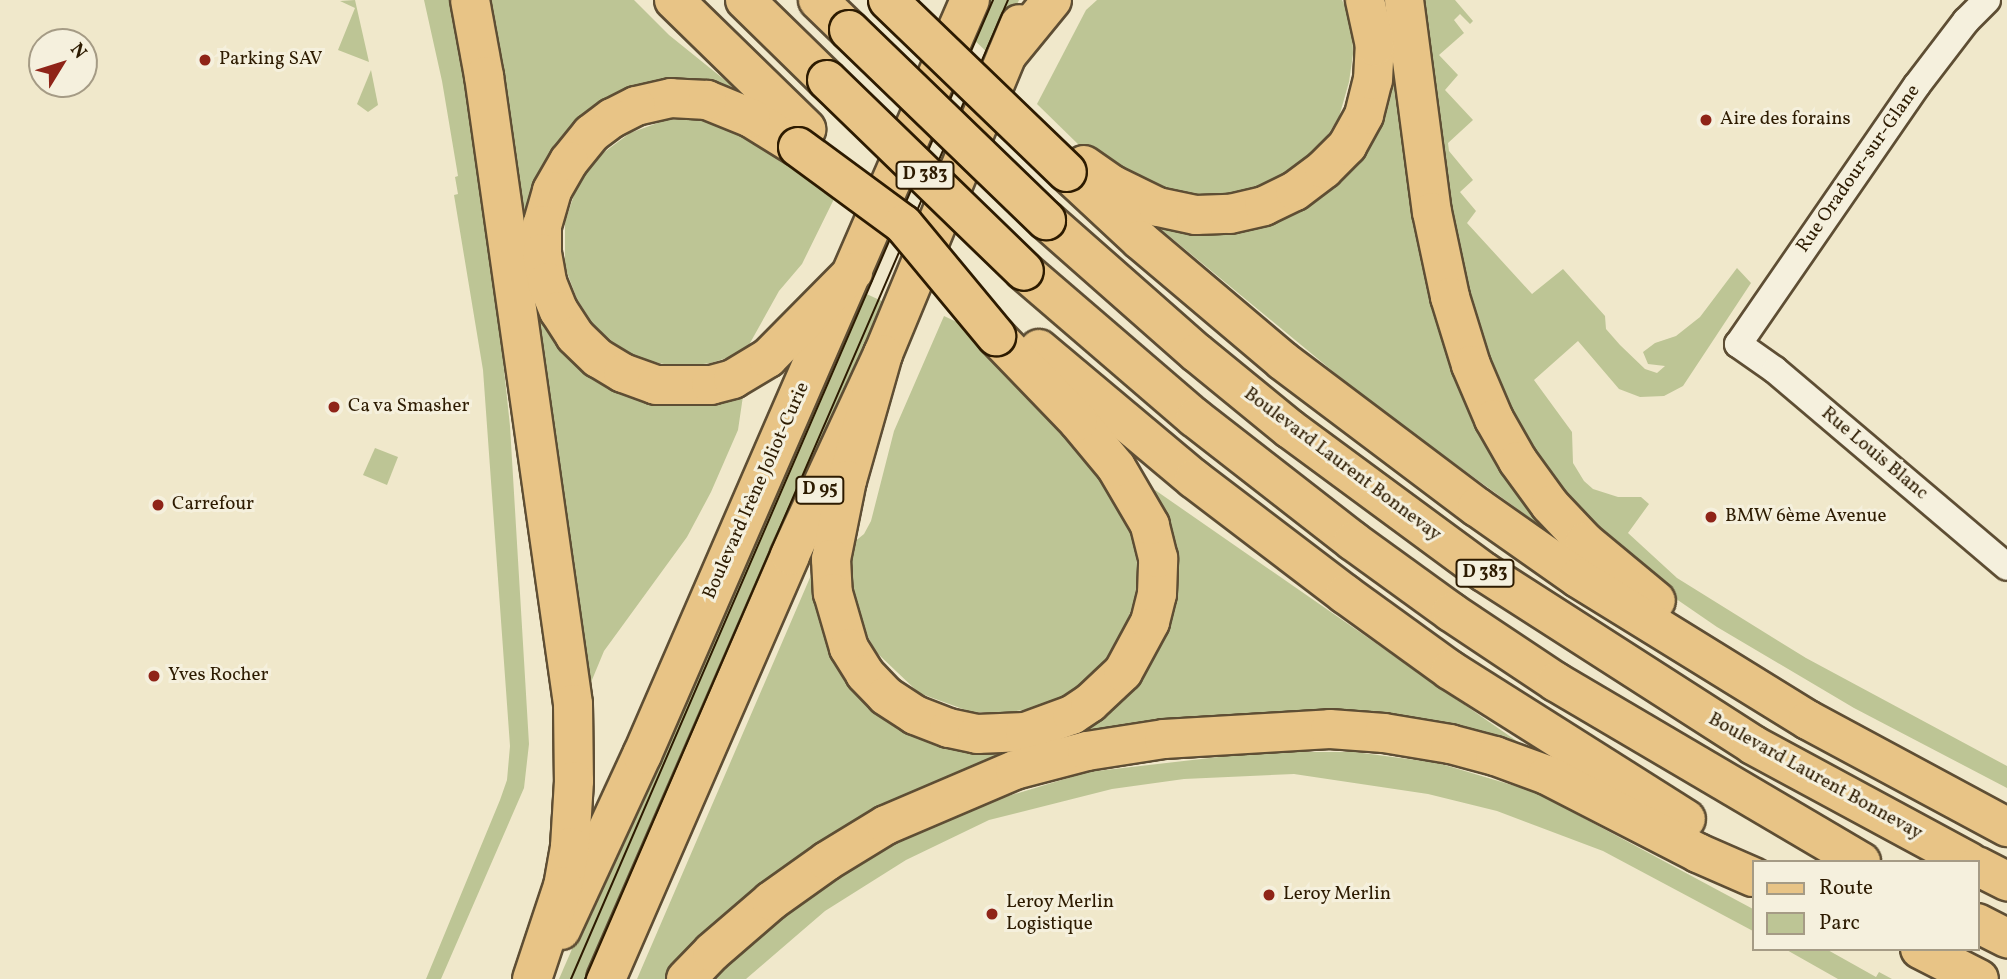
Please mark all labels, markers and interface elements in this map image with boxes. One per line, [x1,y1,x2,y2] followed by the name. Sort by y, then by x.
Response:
[28,28,98,98] north arrow
[63,38,92,65] text: N
[219,49,322,71] place label: Parking SAV
[197,52,213,68] marker: Parking SAV
[1792,81,1926,257] street label: Rue Oradour-sur-Glane
[1720,109,1851,131] place label: Aire des forains
[1698,112,1714,128] marker: Aire des forains
[895,160,955,190] road number: D 383
[699,379,815,603] street label: Boulevard Irène Joliot-Curie
[1239,383,1445,547] street label: Boulevard Laurent Bonnevay
[348,396,470,418] place label: Ca va Smasher
[326,399,342,415] marker: Ca va Smasher
[1816,403,1932,505] street label: Rue Louis Blanc
[794,476,846,504] road number: D 95
[172,494,254,516] place label: Carrefour
[150,497,166,513] marker: Carrefour
[1725,506,1887,528] place label: BMW 6ème Avenue
[1703,509,1719,525] marker: BMW 6ème Avenue
[1455,558,1515,588] road number: D 383
[168,665,268,687] place label: Yves Rocher
[146,668,162,684] marker: Yves Rocher
[1704,709,1926,845] street label: Boulevard Laurent Bonnevay
[1752,860,1979,951] legend
[1819,874,1873,903] text: Route
[1283,884,1392,906] place label: Leroy Merlin
[1261,887,1277,903] marker: Leroy Merlin
[1006,892,1115,936] place label: Leroy Merlin Logistique
[984,906,1000,922] marker: Leroy Merlin Logistique
[1819,909,1860,938] text: Parc

